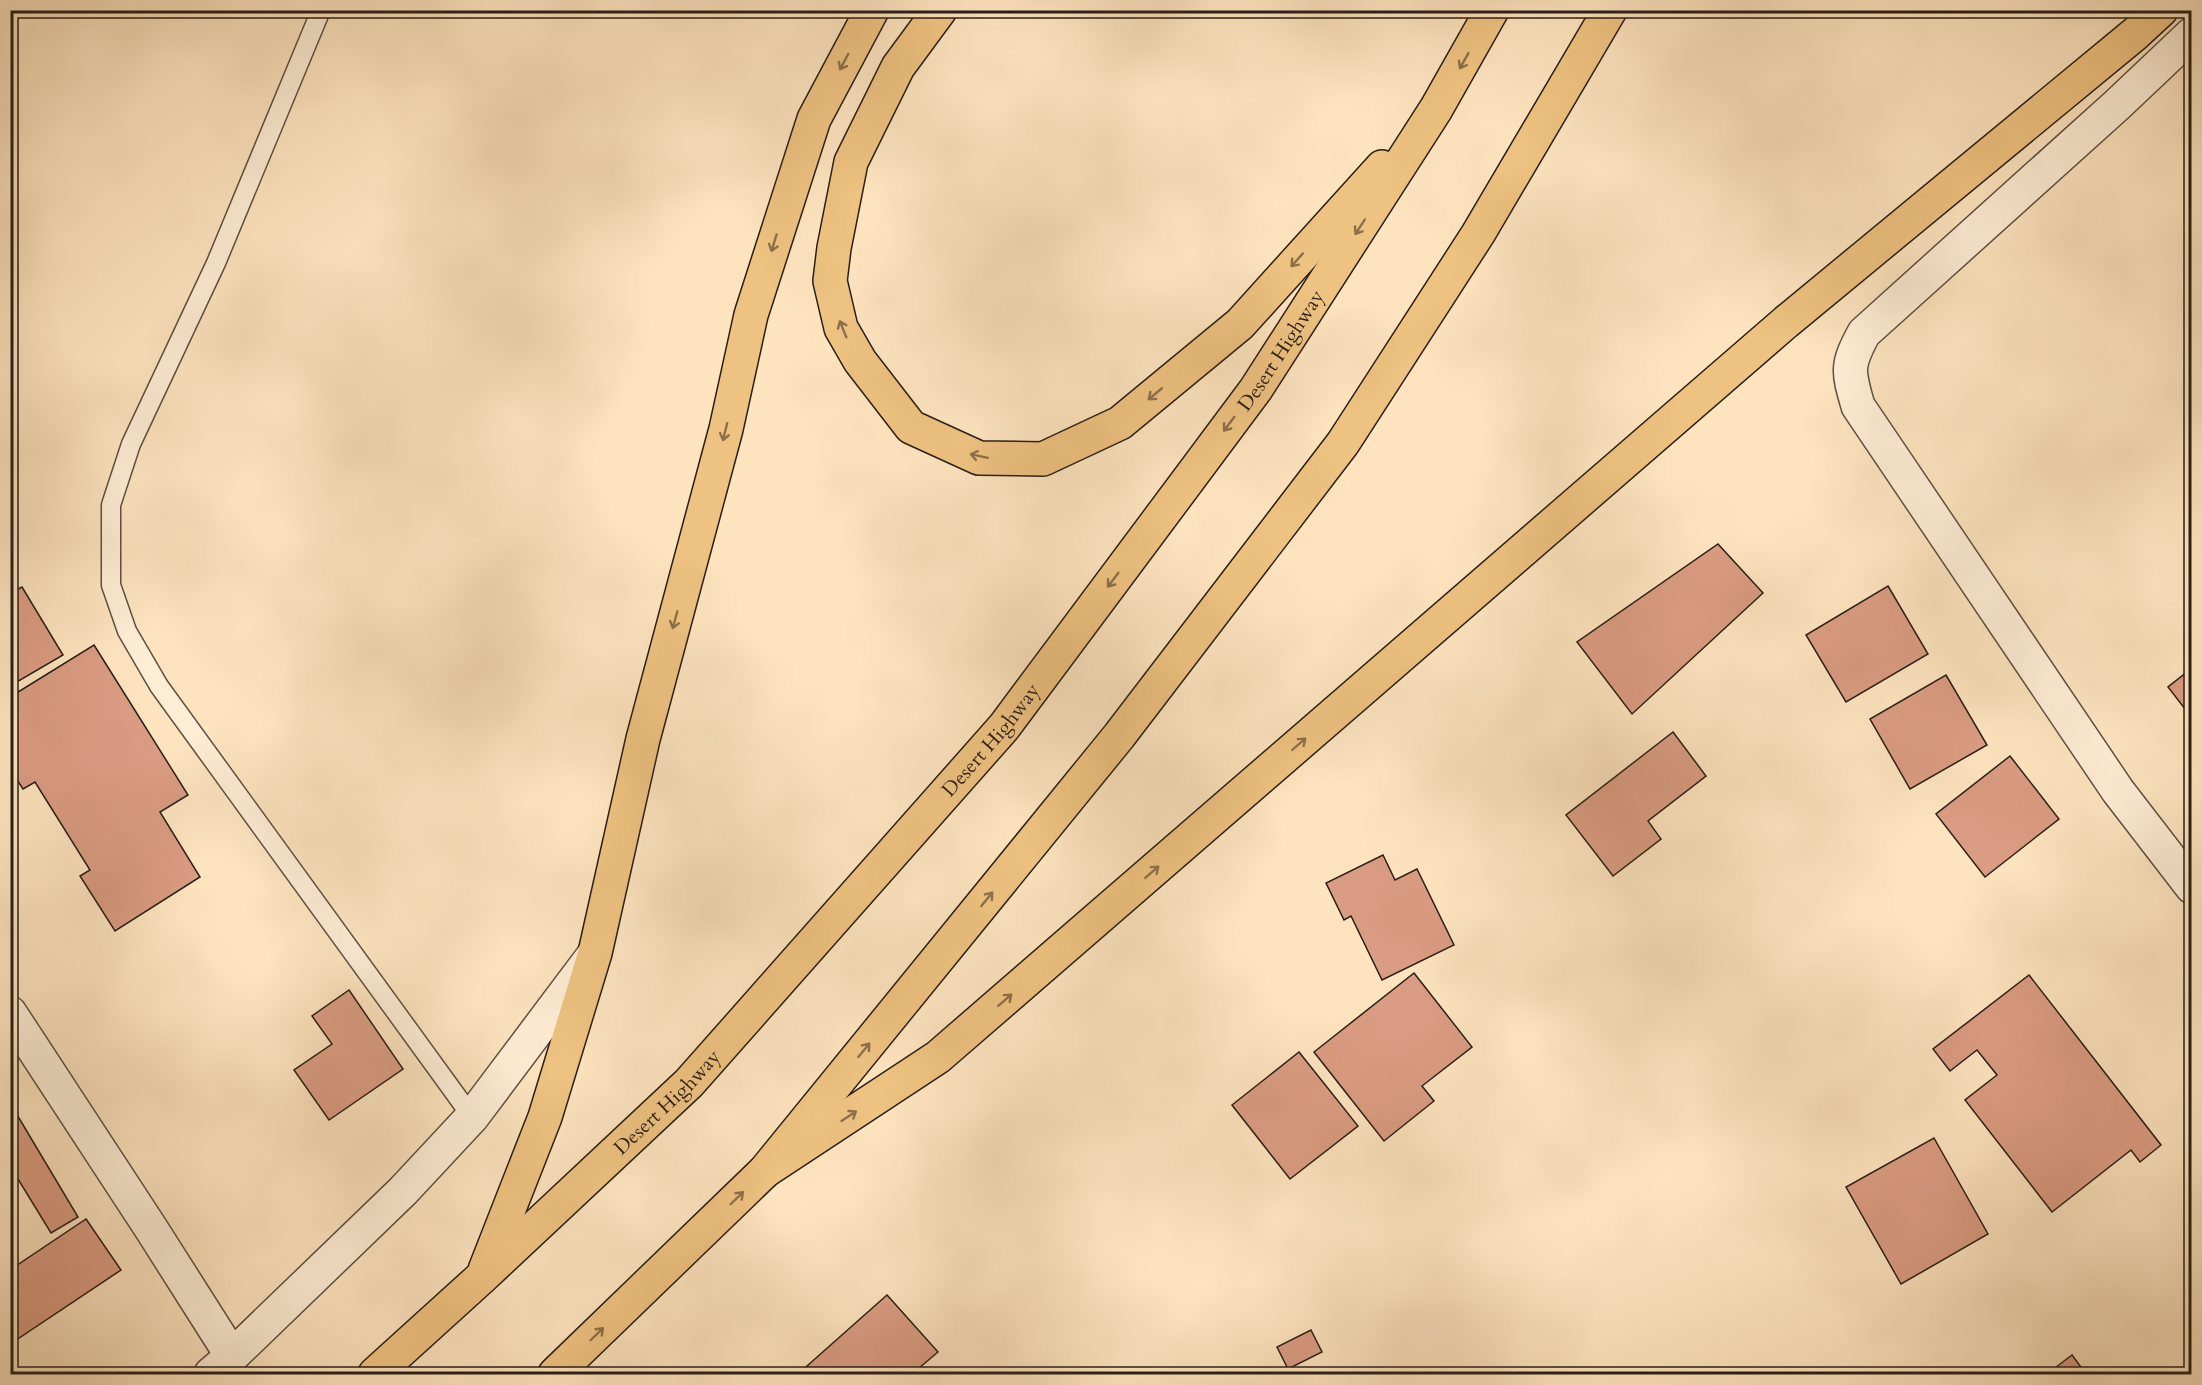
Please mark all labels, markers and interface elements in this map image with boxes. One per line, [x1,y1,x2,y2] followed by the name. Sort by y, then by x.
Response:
[838,53,850,70] one-way arrow
[1457,53,1469,70] one-way arrow
[1354,218,1366,235] one-way arrow
[767,233,778,252] one-way arrow
[1290,252,1304,267] one-way arrow
[1231,284,1331,417] street label: Desert Highway
[837,320,848,338] one-way arrow
[1148,387,1164,400] one-way arrow
[1223,416,1236,432] one-way arrow
[719,422,730,441] one-way arrow
[970,450,989,461] one-way arrow
[1106,572,1119,588] one-way arrow
[669,610,680,629] one-way arrow
[936,678,1046,803] street label: Desert Highway
[1292,737,1307,751] one-way arrow
[1144,865,1159,879] one-way arrow
[980,892,994,907] one-way arrow
[997,993,1013,1006] one-way arrow
[608,1043,727,1161] street label: Desert Highway
[857,1043,871,1058] one-way arrow
[840,1110,857,1122] one-way arrow
[730,1191,745,1205] one-way arrow
[590,1326,605,1341] one-way arrow

